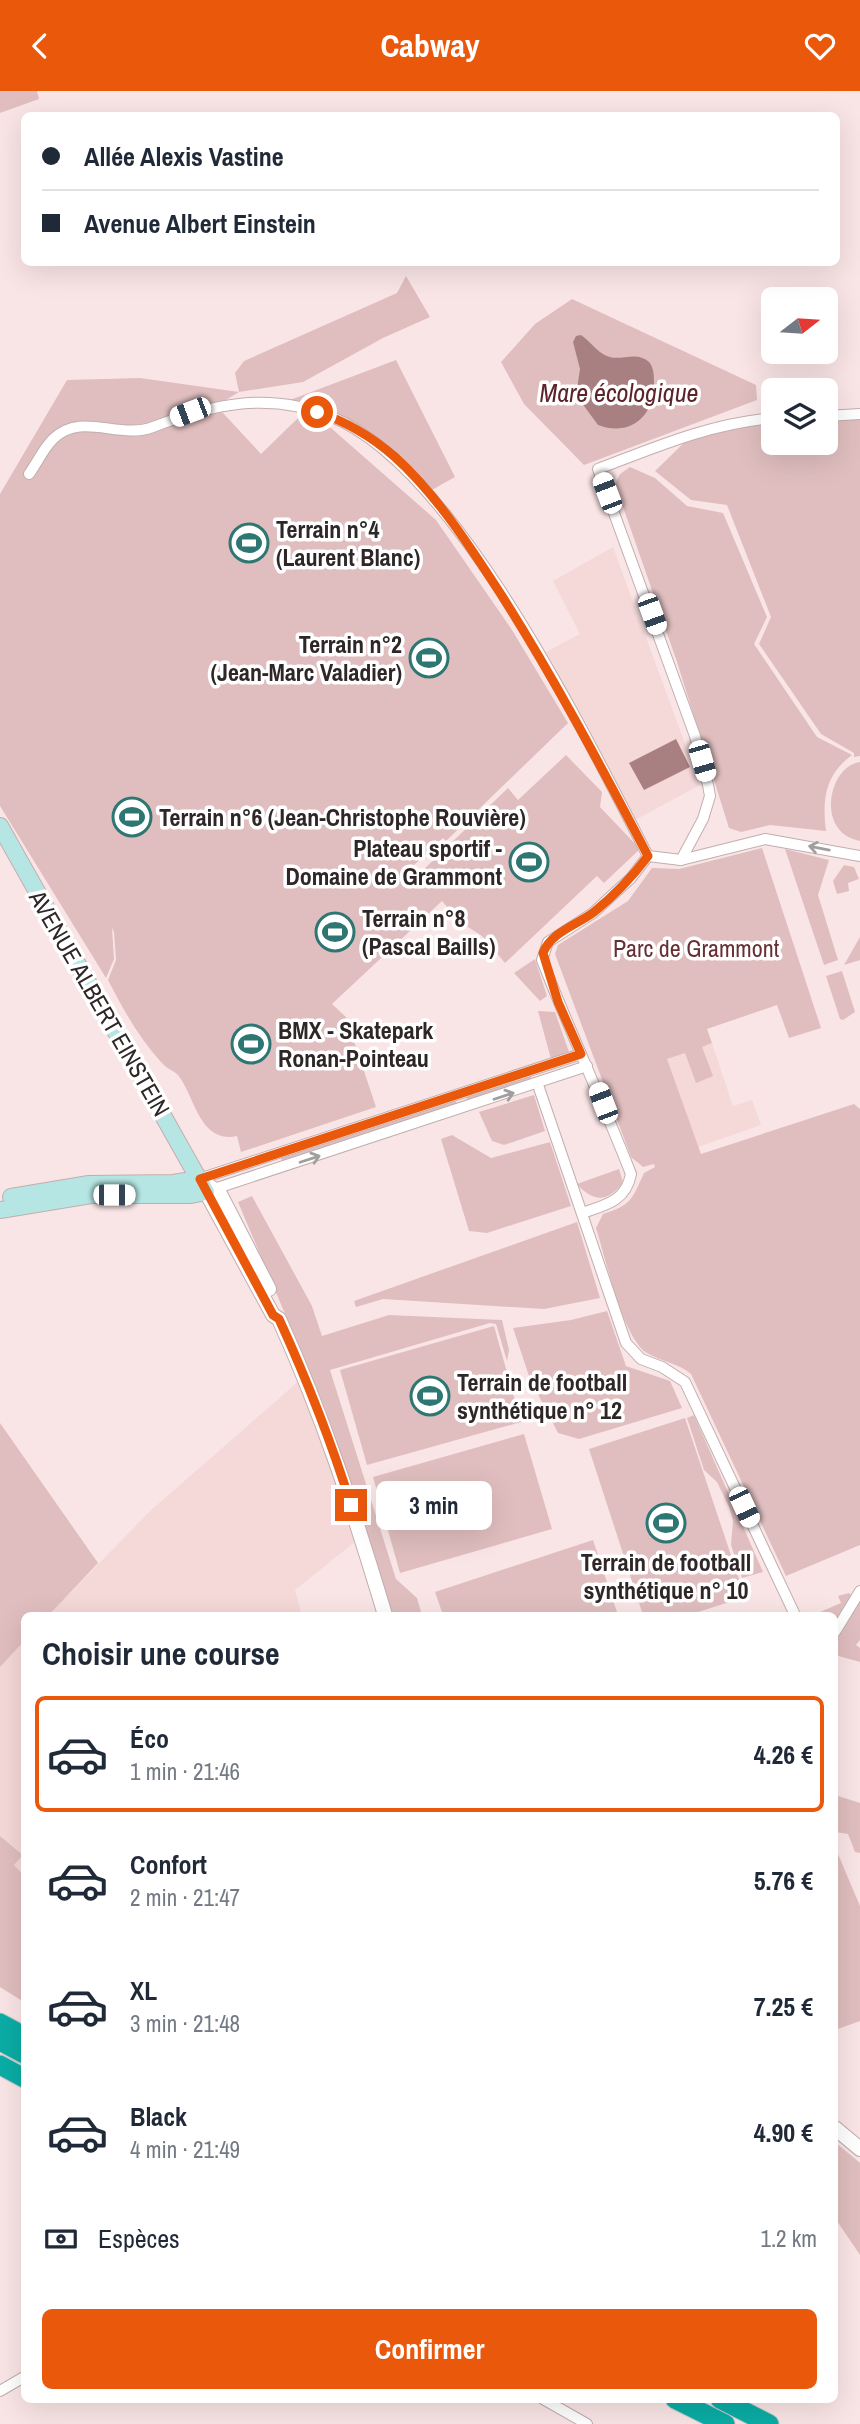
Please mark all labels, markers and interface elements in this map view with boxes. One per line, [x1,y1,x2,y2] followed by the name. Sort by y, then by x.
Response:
[380,24,480,67] text: Cabway
[21,27,59,65] icon: back
[801,27,839,65] icon: heart
[84,139,284,174] text: Allée Alexis Vastine
[84,206,316,241] text: Avenue Albert Einstein
[761,287,838,364] north arrow
[761,287,838,455] map controls
[540,375,698,410] water label: Mare écologique
[761,378,838,455] button: layers
[167,395,214,429] car
[301,396,333,428] route start
[590,470,625,516] car
[276,513,420,573] place label: Terrain n°4 (Laurent Blanc)
[228,522,270,564] sports icon: Terrain n°4 (Laurent Blanc)
[635,591,670,637] car
[211,628,402,688] place label: Terrain n°2 (Jean-Marc Valadier)
[408,637,450,679] sports icon: Terrain n°2 (Jean-Marc Valadier)
[687,738,718,784] car
[111,796,153,838] sports icon: Terrain n°6 (Jean-Christophe Rouvière)
[159,801,526,833] place label: Terrain n°6 (Jean-Christophe Rouvière)
[285,832,502,892] place label: Plateau sportif - Domaine de Grammont
[808,840,831,854] one-way arrow
[508,841,550,883] sports icon: Plateau sportif - Domaine de Grammont
[22,883,178,1122] street label: AVENUE ALBERT EINSTEIN
[362,902,495,962] place label: Terrain n°8 (Pascal Baills)
[314,911,356,953] sports icon: Terrain n°8 (Pascal Baills)
[613,932,780,964] park label: Parc de Grammont
[278,1014,433,1074] place label: BMX - Skatepark Ronan-Pointeau
[230,1023,272,1065] sports icon: BMX - Skatepark Ronan-Pointeau
[586,1080,621,1126] car
[492,1089,514,1101] one-way arrow
[299,1152,321,1164] one-way arrow
[94,1185,136,1206] car
[457,1366,627,1426] place label: Terrain de football synthétique n° 12
[409,1375,451,1417] sports icon: Terrain de football synthétique n° 12
[376,1481,491,1529] callout: 3 min
[726,1484,763,1530] car
[335,1489,367,1521] route end
[409,1490,459,1521] text: 3 min
[645,1502,687,1544] sports icon: Terrain de football synthétique n° 10
[581,1546,751,1606] place label: Terrain de football synthétique n° 10
[42,1632,280,1675] text: Choisir une course
[130,1721,169,1756] text: Éco
[46,1723,109,1786] icon: car
[754,1737,813,1772] text: 4.26 €
[130,1756,240,1787] text: 1 min · 21:46
[130,1847,207,1882] text: Confort
[46,1849,109,1912] icon: car
[754,1863,813,1898] text: 5.76 €
[130,1882,240,1913] text: 2 min · 21:47
[130,1973,157,2008] text: XL
[46,1975,109,2038] icon: car
[754,1989,813,2024] text: 7.25 €
[130,2008,240,2039] text: 3 min · 21:48
[130,2099,187,2134] text: Black
[46,2101,109,2164] icon: car
[754,2115,813,2150] text: 4.90 €
[130,2134,240,2165] text: 4 min · 21:49
[42,2220,80,2258] icon: cash
[98,2221,180,2256] text: Espèces
[760,2223,817,2254] text: 1.2 km
[42,2309,817,2389] button: Confirmer

